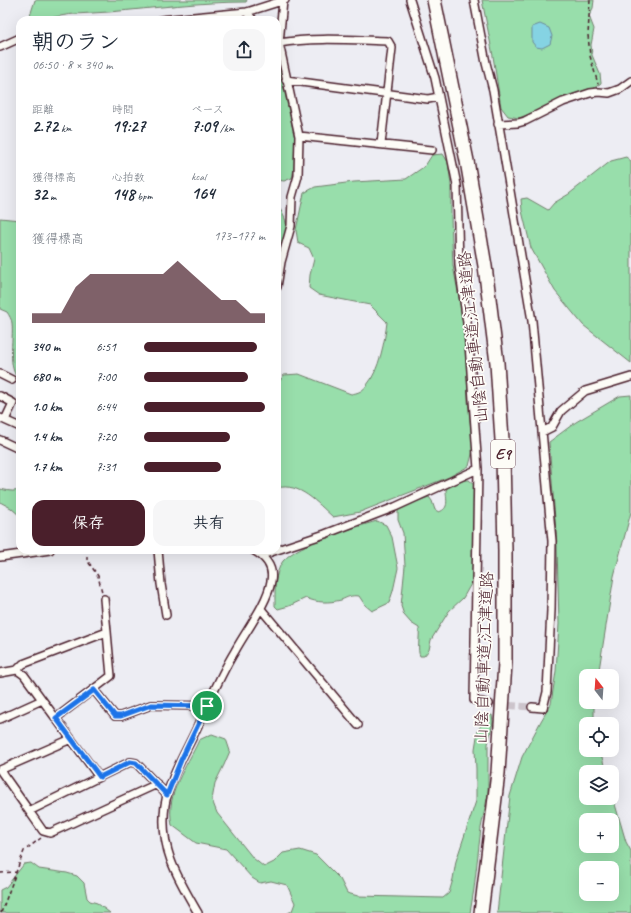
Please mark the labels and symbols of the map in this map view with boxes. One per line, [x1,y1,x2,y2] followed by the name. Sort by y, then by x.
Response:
[453,250,493,424] street label: 山陰自動車道;江津道路
[491,440,515,468] road number: E9
[470,571,498,745] street label: 山陰自動車道;江津道路
[579,669,619,709] north arrow
[190,689,224,723] pin

